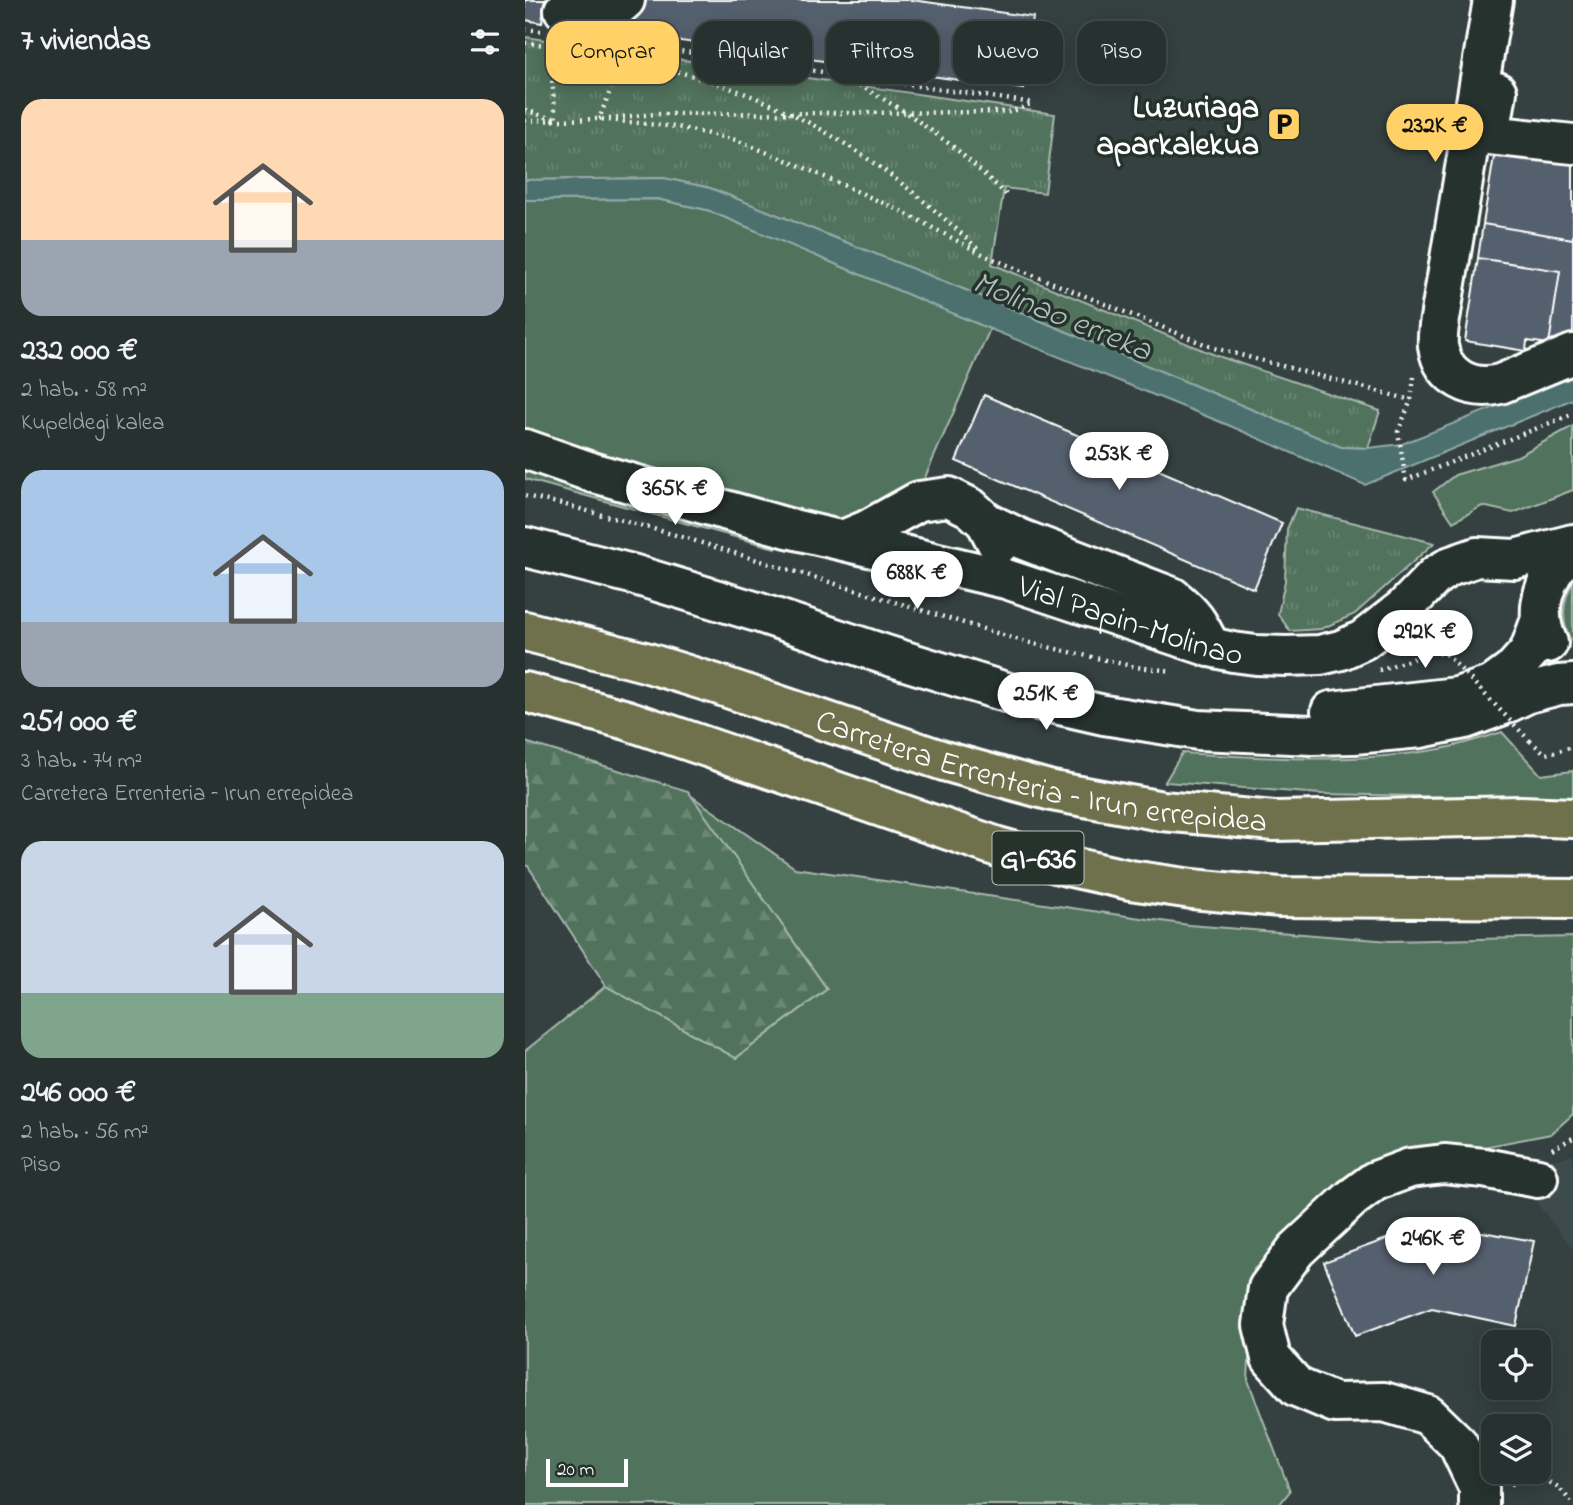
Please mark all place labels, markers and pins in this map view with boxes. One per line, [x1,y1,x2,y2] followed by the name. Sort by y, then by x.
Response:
[1097,86,1259,170] place label: Luzuriaga aparkalekua
[1378,104,1492,164] pin: 232K €
[1265,105,1303,143] parking icon: Luzuriaga aparkalekua
[1062,433,1176,492] pin: 253K €
[618,468,732,527] pin: 365K €
[860,552,974,611] pin: 688K €
[1368,610,1482,670] pin: 292K €
[989,672,1103,732] pin: 251K €
[1376,1218,1490,1277] pin: 246K €

